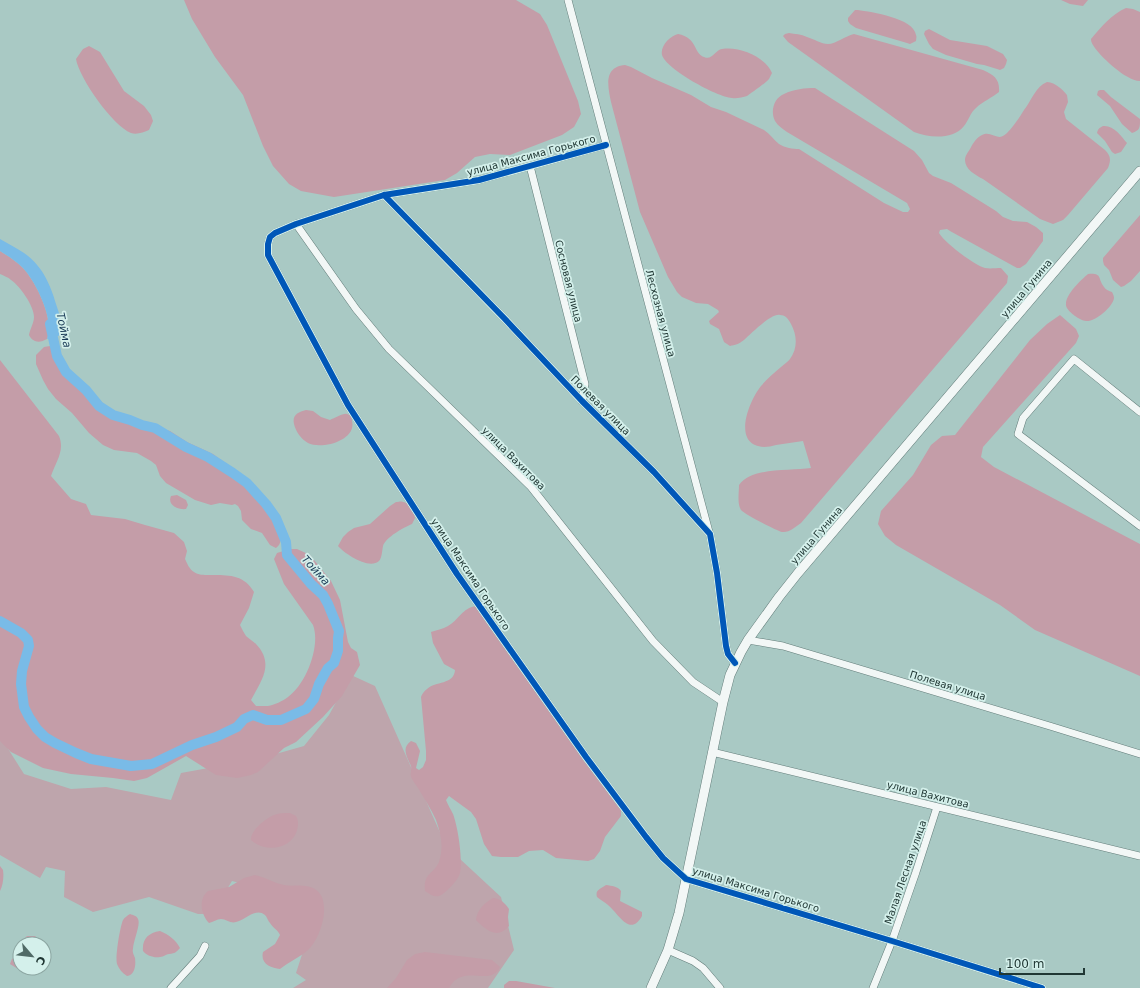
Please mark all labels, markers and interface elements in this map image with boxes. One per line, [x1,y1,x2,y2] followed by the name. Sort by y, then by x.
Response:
[466,133,597,178] street label: улица Максима Горького
[553,239,584,323] street label: Сосновая улица
[999,257,1054,320] street label: улица Гунина
[644,268,677,358] street label: Лесхозная улица
[53,311,74,349] water label: Тойма
[569,373,633,437] street label: Полевая улица
[480,425,547,492] street label: улица Вахитова
[788,504,844,566] street label: улица Гунина
[429,516,512,632] street label: улица Максима Горького
[299,553,333,588] water label: Тойма
[908,669,987,702] street label: Полевая улица
[886,779,970,810] street label: улица Вахитова
[882,819,928,926] street label: Малая Лесная улица
[691,865,821,914] street label: улица Максима Горького
[12,936,52,976] north arrow
[1000,950,1084,976] scale bar
[33,954,48,967] text: С
[1006,957,1044,971] text: 100 m

